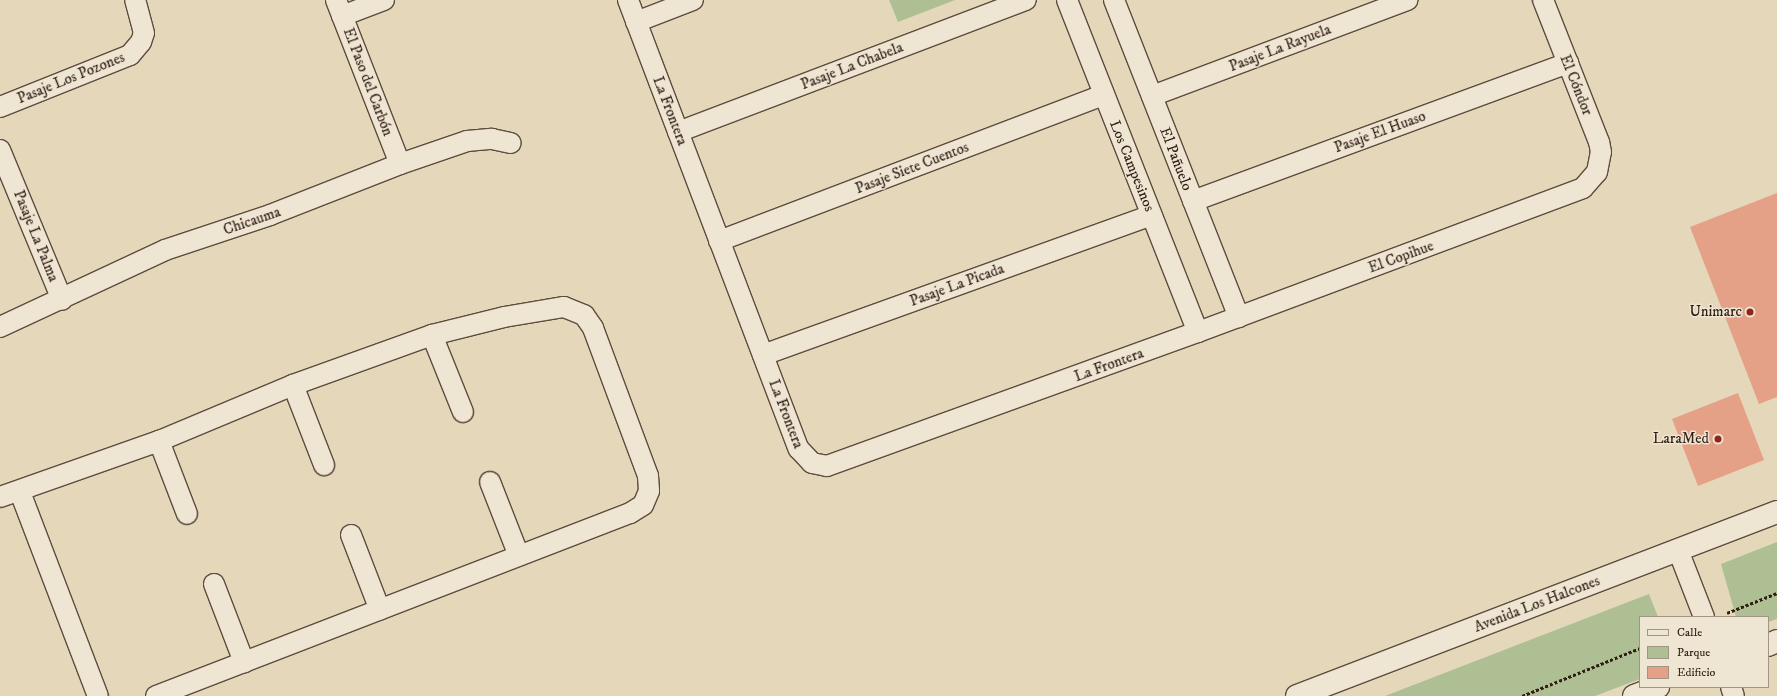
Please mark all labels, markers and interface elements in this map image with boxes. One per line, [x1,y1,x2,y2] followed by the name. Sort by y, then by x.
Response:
[1227,20,1333,76] street label: Pasaje La Rayuela
[339,25,397,139] street label: El Paso del Carbón
[798,38,906,94] street label: Pasaje La Chabela
[15,48,127,108] street label: Pasaje Los Pozones
[1556,52,1596,118] street label: El Cóndor
[649,74,691,148] street label: La Frontera
[1332,107,1428,157] street label: Pasaje El Huaso
[1106,118,1158,214] street label: Los Campesinos
[1156,125,1196,193] street label: El Pañuelo
[853,138,971,198] street label: Pasaje Siete Cuentos
[9,188,63,284] street label: Pasaje La Palma
[221,203,283,239] street label: Chicauma
[1366,237,1436,277] street label: El Copihue
[907,260,1007,310] street label: Pasaje La Picada
[1689,303,1742,321] place label: Unimarc
[1745,307,1755,317] marker: Unimarc
[1072,344,1146,386] street label: La Frontera
[765,377,807,451] street label: La Frontera
[1653,430,1709,448] place label: LaraMed
[1712,433,1724,445] marker: LaraMed
[1472,572,1602,636] street label: Avenida Los Halcones
[1639,616,1769,688] legend
[1677,625,1702,640] text: Calle
[1677,645,1710,660] text: Parque
[1677,665,1715,680] text: Edificio

